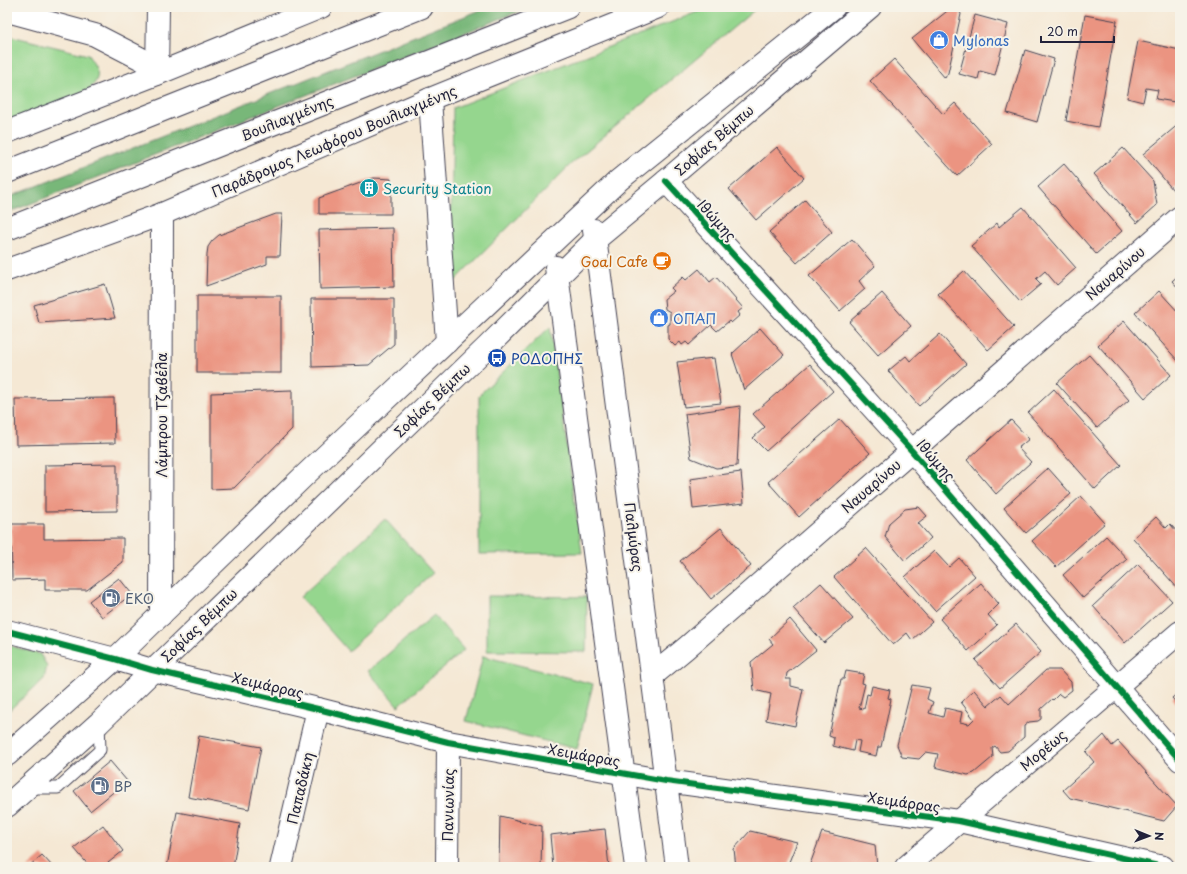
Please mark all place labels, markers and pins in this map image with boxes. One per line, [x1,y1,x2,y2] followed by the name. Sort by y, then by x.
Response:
[928,29,950,51] shop icon: Mylonas
[953,30,1009,51] place label: Mylonas
[358,177,380,199] building icon: Security Station
[383,178,492,199] place label: Security Station
[651,250,673,272] cafe icon: Goal Cafe
[580,251,648,272] place label: Goal Cafe
[648,307,670,329] shop icon: ΟΠΑΠ
[673,308,716,329] place label: ΟΠΑΠ
[486,347,508,369] bus stop icon: ΡΟΔΟΠΗΣ
[511,348,583,369] place label: ΡΟΔΟΠΗΣ
[100,587,122,609] fuel station icon: EKO
[125,588,154,609] place label: EKO
[89,775,111,797] fuel station icon: BP
[114,776,132,797] place label: BP

